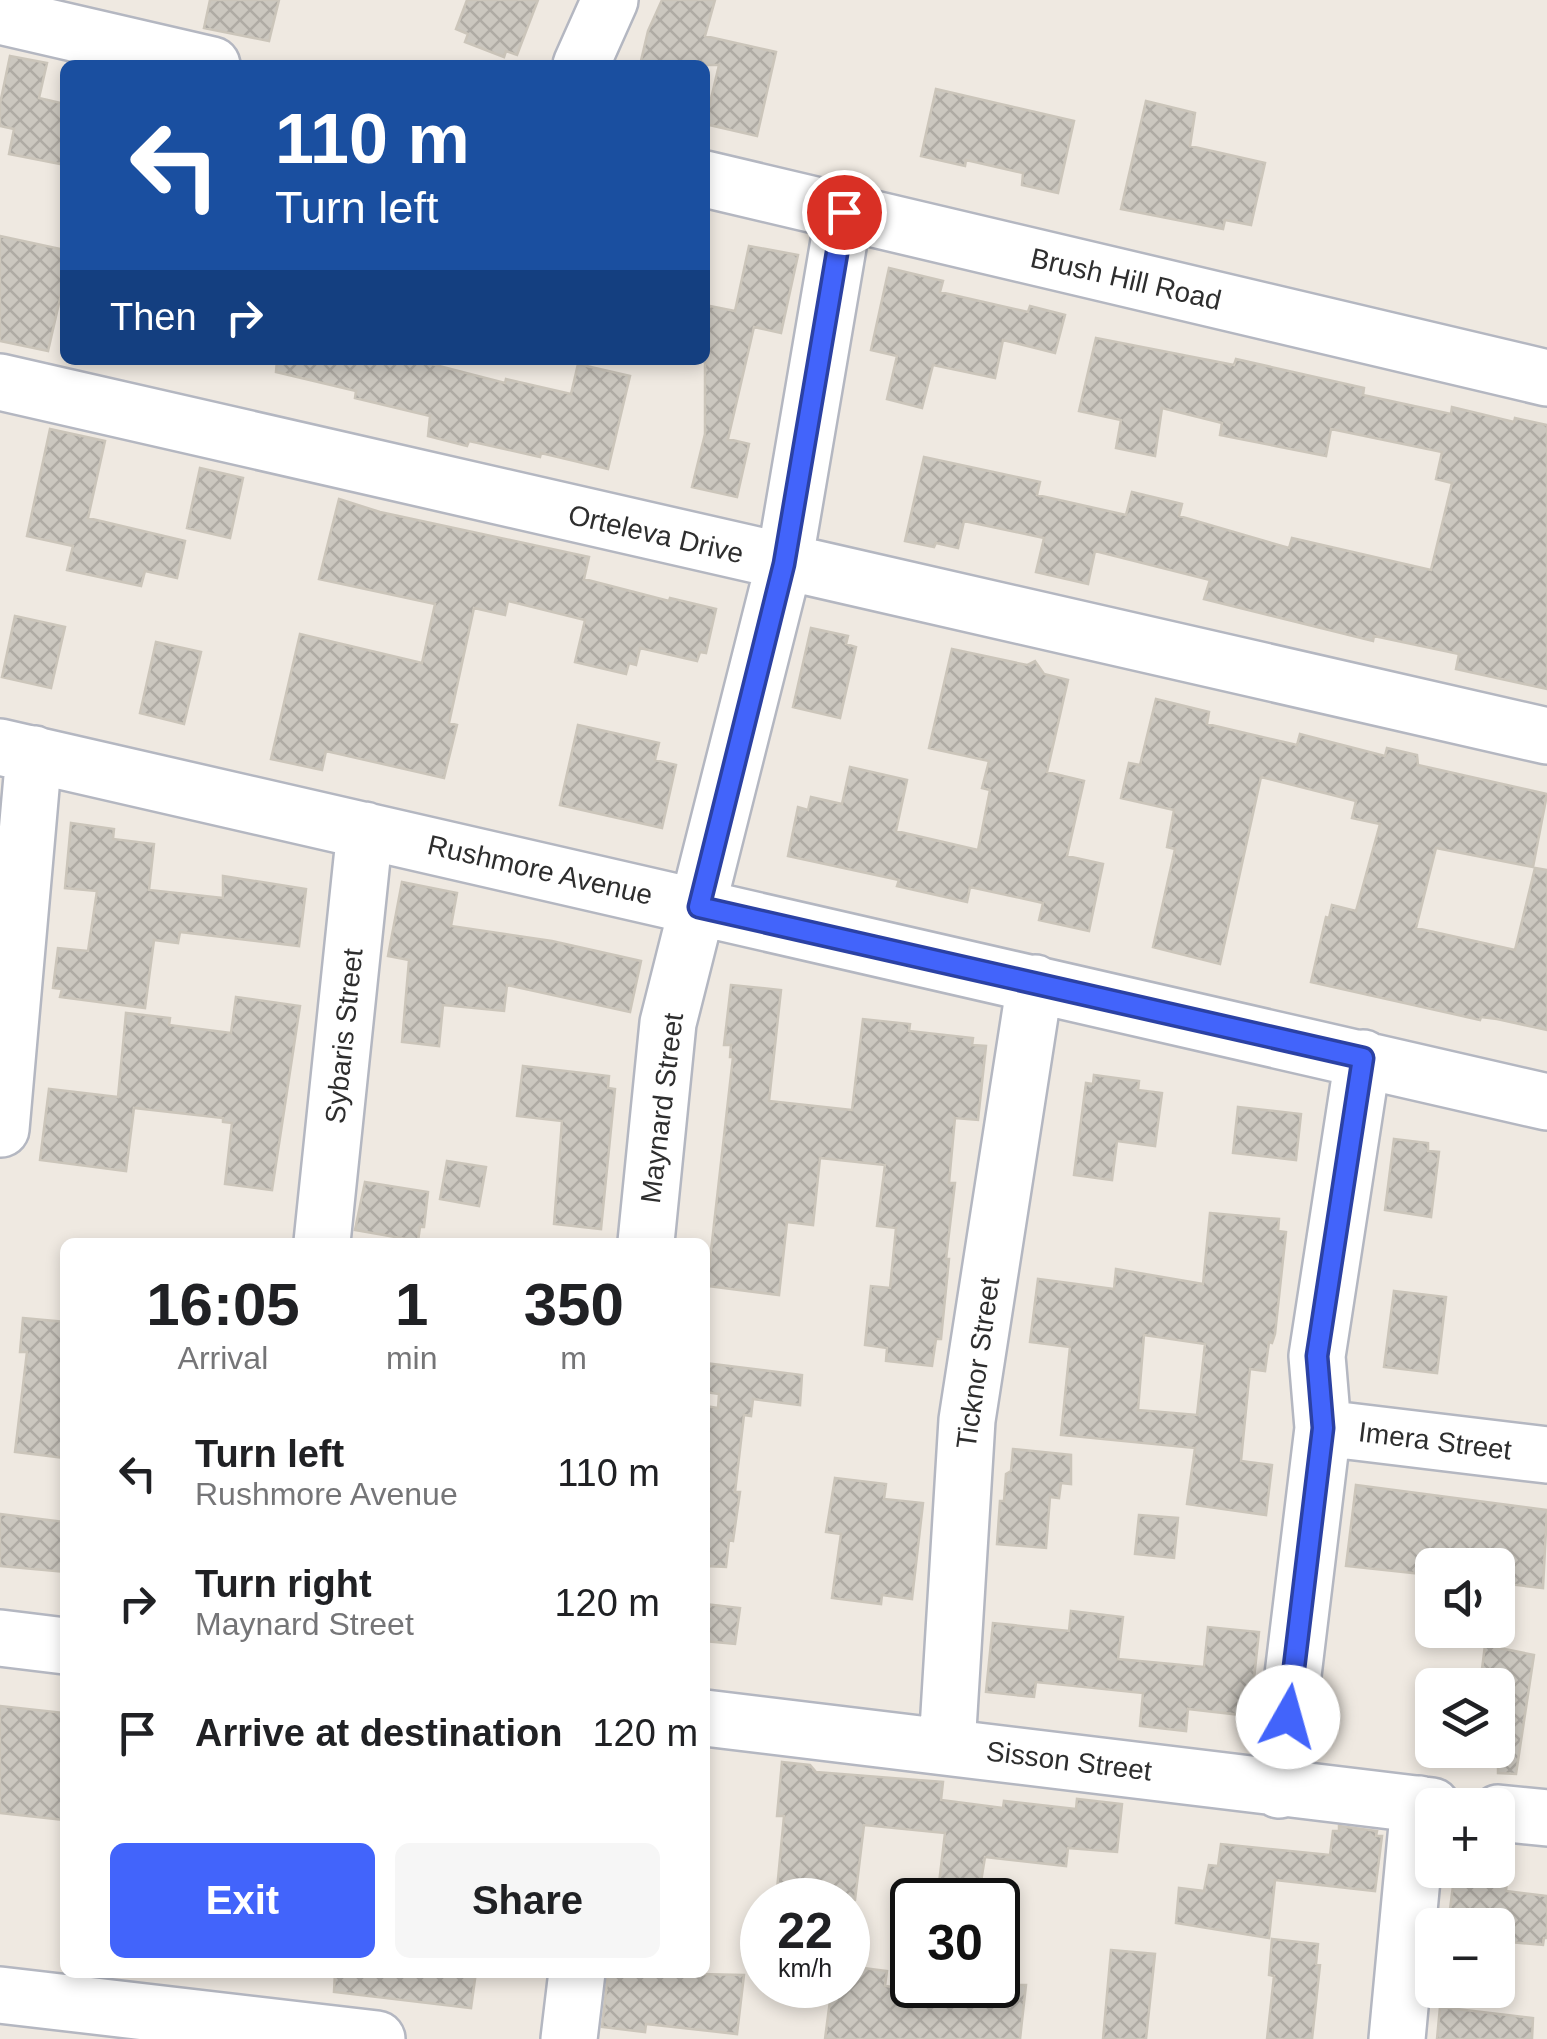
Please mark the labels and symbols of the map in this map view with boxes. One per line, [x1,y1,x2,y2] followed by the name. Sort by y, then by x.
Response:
[802,170,887,255] pin
[1028,242,1224,316] street label: Brush Hill Road
[565,499,747,569] street label: Orteleva Drive
[425,829,655,911] street label: Rushmore Avenue
[319,947,369,1125] street label: Sybaris Street
[635,1011,689,1205] street label: Maynard Street
[951,1275,1005,1451] street label: Ticknor Street
[1357,1416,1514,1466] street label: Imera Street
[1236,1665,1340,1769] position arrow
[984,1735,1154,1787] street label: Sisson Street
[890,1878,1020,2008] speed limit sign: 30

